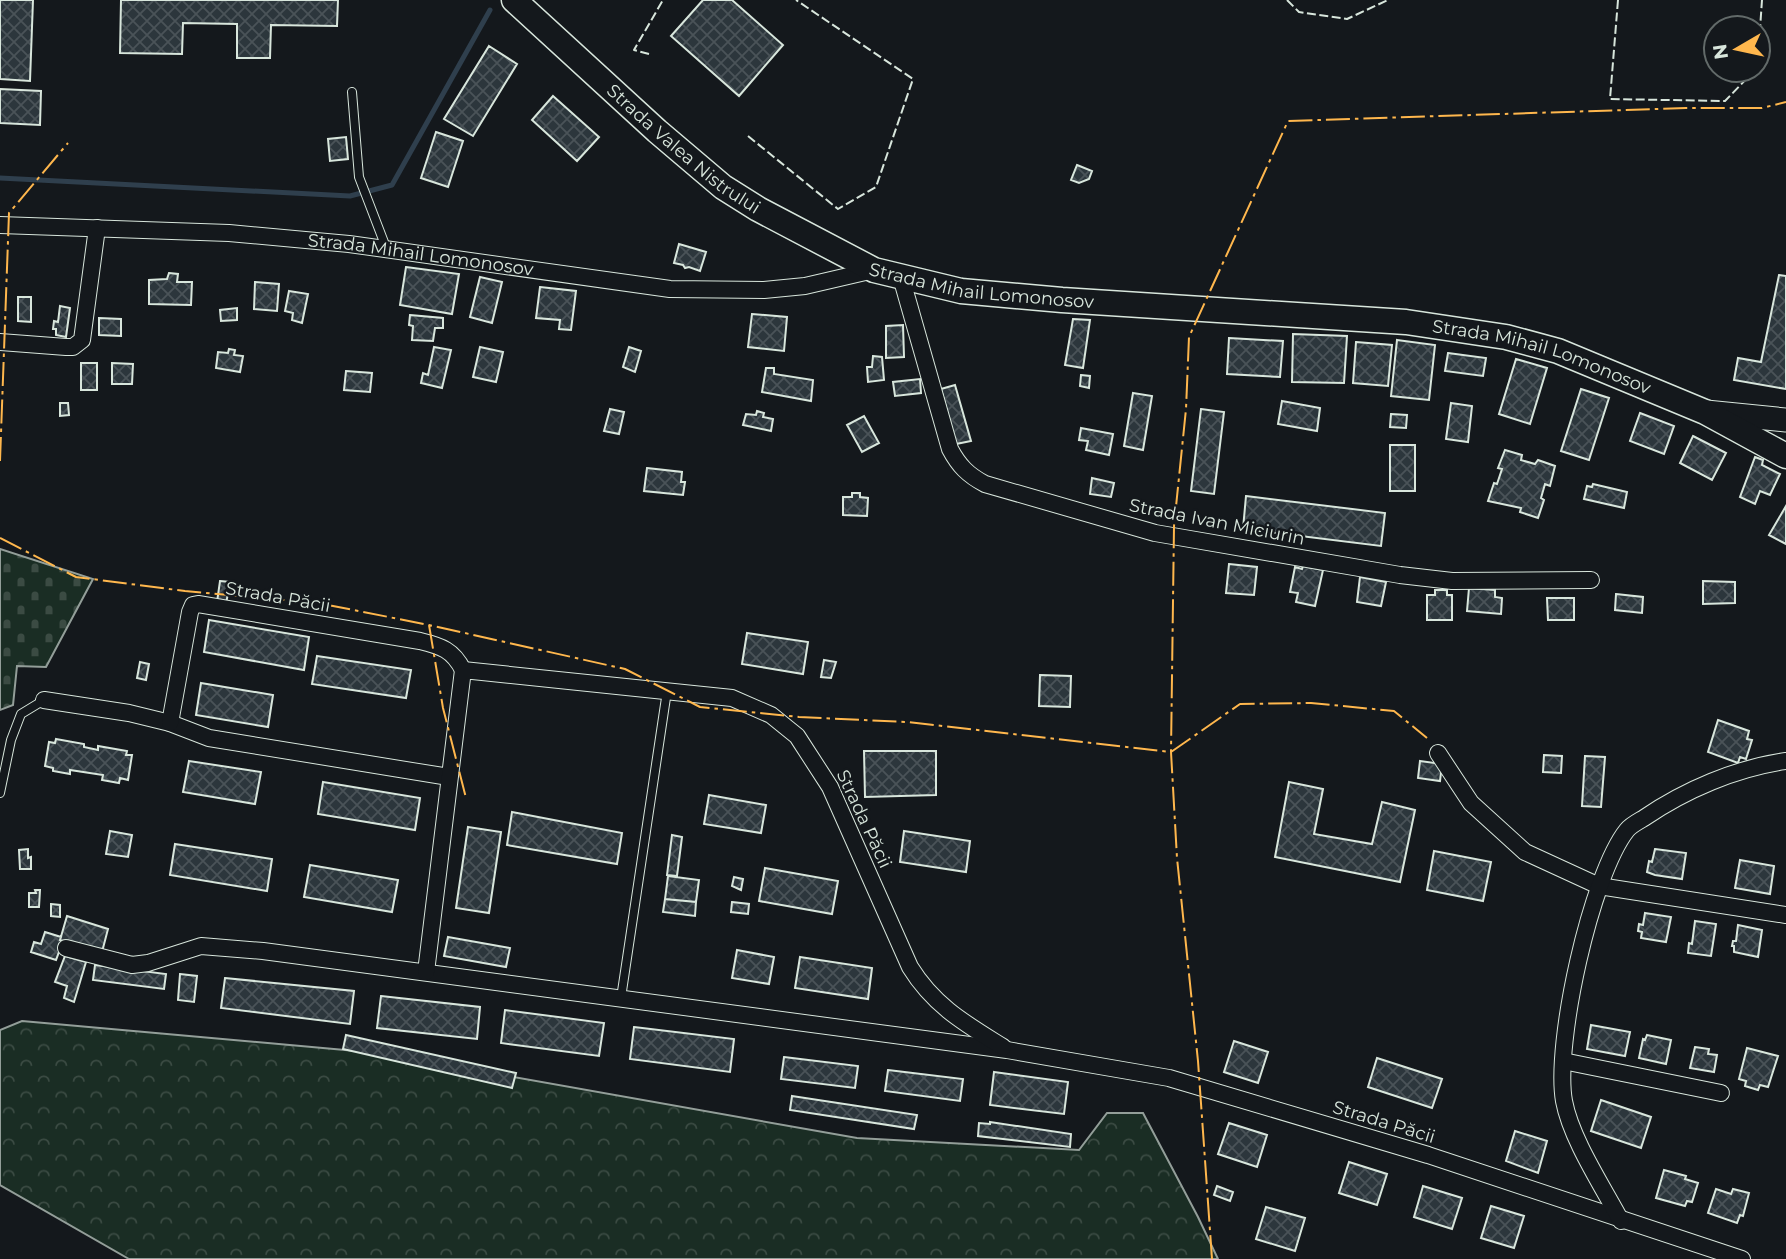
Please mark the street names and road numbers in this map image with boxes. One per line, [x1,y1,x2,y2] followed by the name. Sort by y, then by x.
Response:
[602,79,764,219] street label: Strada Valea Nistrului
[307,229,535,281] street label: Strada Mihail Lomonosov
[867,258,1095,313] street label: Strada Mihail Lomonosov
[1431,315,1654,399] street label: Strada Mihail Lomonosov
[1127,494,1307,550] street label: Strada Ivan Miciurin
[224,577,332,617] street label: Strada Păcii
[832,766,896,872] street label: Strada Păcii
[1330,1096,1438,1148] street label: Strada Păcii

